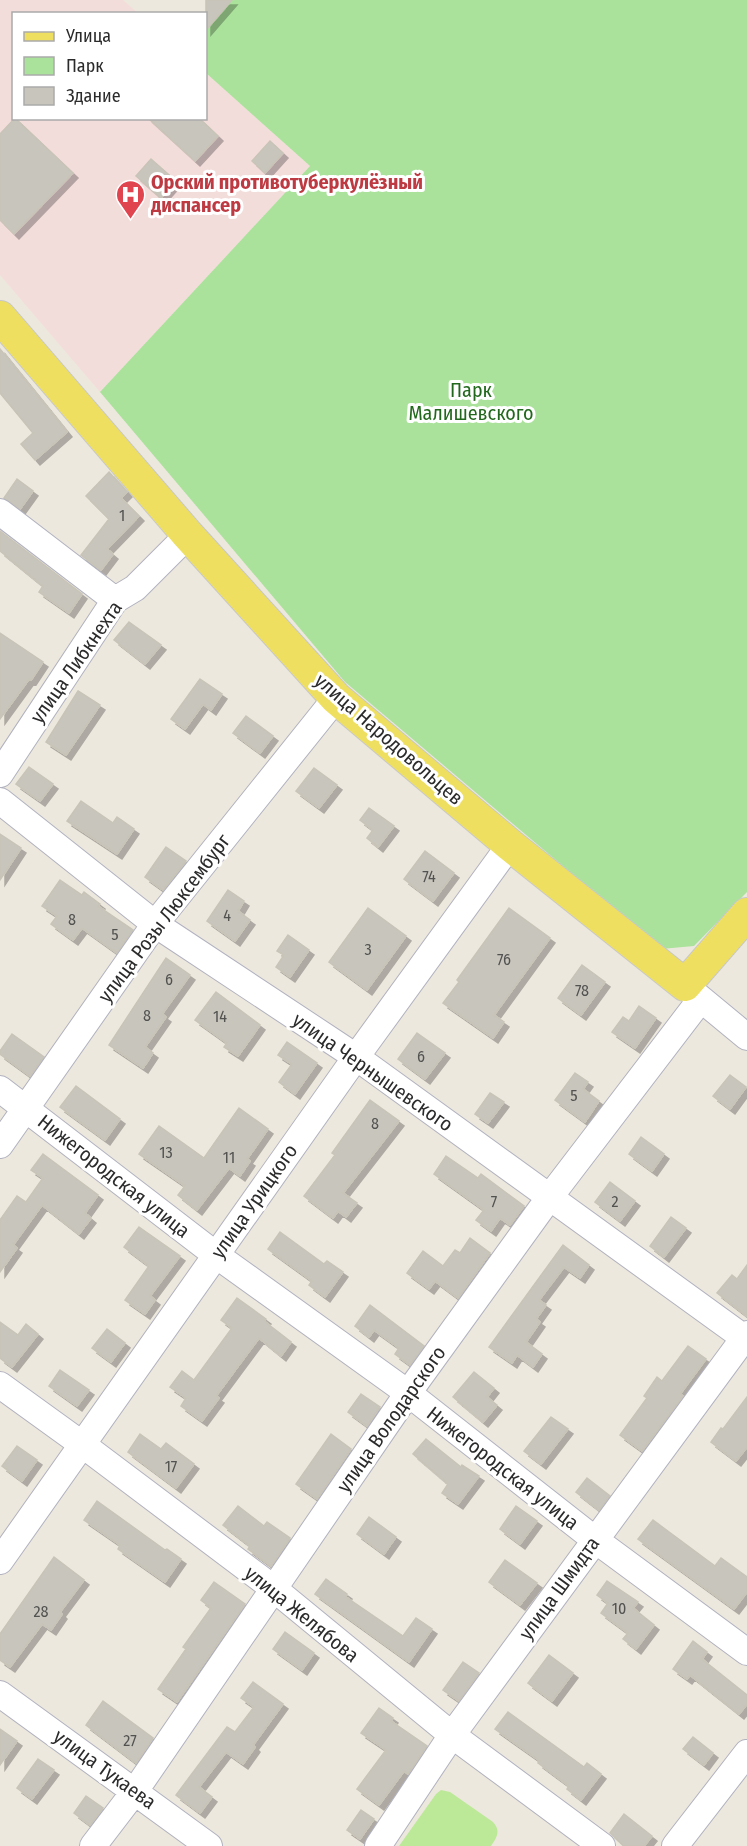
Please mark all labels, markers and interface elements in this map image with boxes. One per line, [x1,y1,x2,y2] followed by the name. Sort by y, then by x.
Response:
[12,12,207,120] legend
[65,25,111,47] text: Улица
[66,55,104,77] text: Парк
[66,85,121,107] text: Здание
[150,170,423,217] place label: Орский противотуберкулёзный диспансер
[114,178,146,220] hospital icon: Орский противотуберкулёзный диспансер
[408,378,534,425] park label: Парк Малишевского
[119,506,125,525] house number: 1
[25,596,127,728] street label: улица Либкнехта
[310,668,468,810] street label: улица Народовольцев
[93,829,235,1007] street label: улица Розы Люксембург
[422,867,436,886] house number: 74
[223,906,231,925] house number: 4
[68,910,76,929] house number: 8
[111,925,119,944] house number: 5
[364,940,372,959] house number: 3
[497,950,511,969] house number: 76
[165,970,173,989] house number: 6
[575,981,589,1000] house number: 78
[143,1006,151,1025] house number: 8
[213,1007,227,1026] house number: 14
[288,1008,458,1136] street label: улица Чернышевского
[417,1047,425,1066] house number: 6
[570,1086,578,1105] house number: 5
[33,1109,195,1243] street label: Нижегородская улица
[371,1114,379,1133] house number: 8
[206,1139,302,1263] street label: улица Урицкого
[159,1143,173,1162] house number: 13
[223,1148,235,1167] house number: 11
[491,1192,498,1211] house number: 7
[611,1192,619,1211] house number: 2
[331,1341,451,1497] street label: улица Володарского
[422,1401,584,1535] street label: Нижегородская улица
[165,1457,178,1476] house number: 17
[514,1532,604,1644] street label: улица Шмидта
[240,1561,364,1667] street label: улица Желябова
[612,1599,626,1618] house number: 10
[33,1602,49,1621] house number: 28
[49,1724,161,1814] street label: улица Тукаева
[123,1731,137,1750] house number: 27

